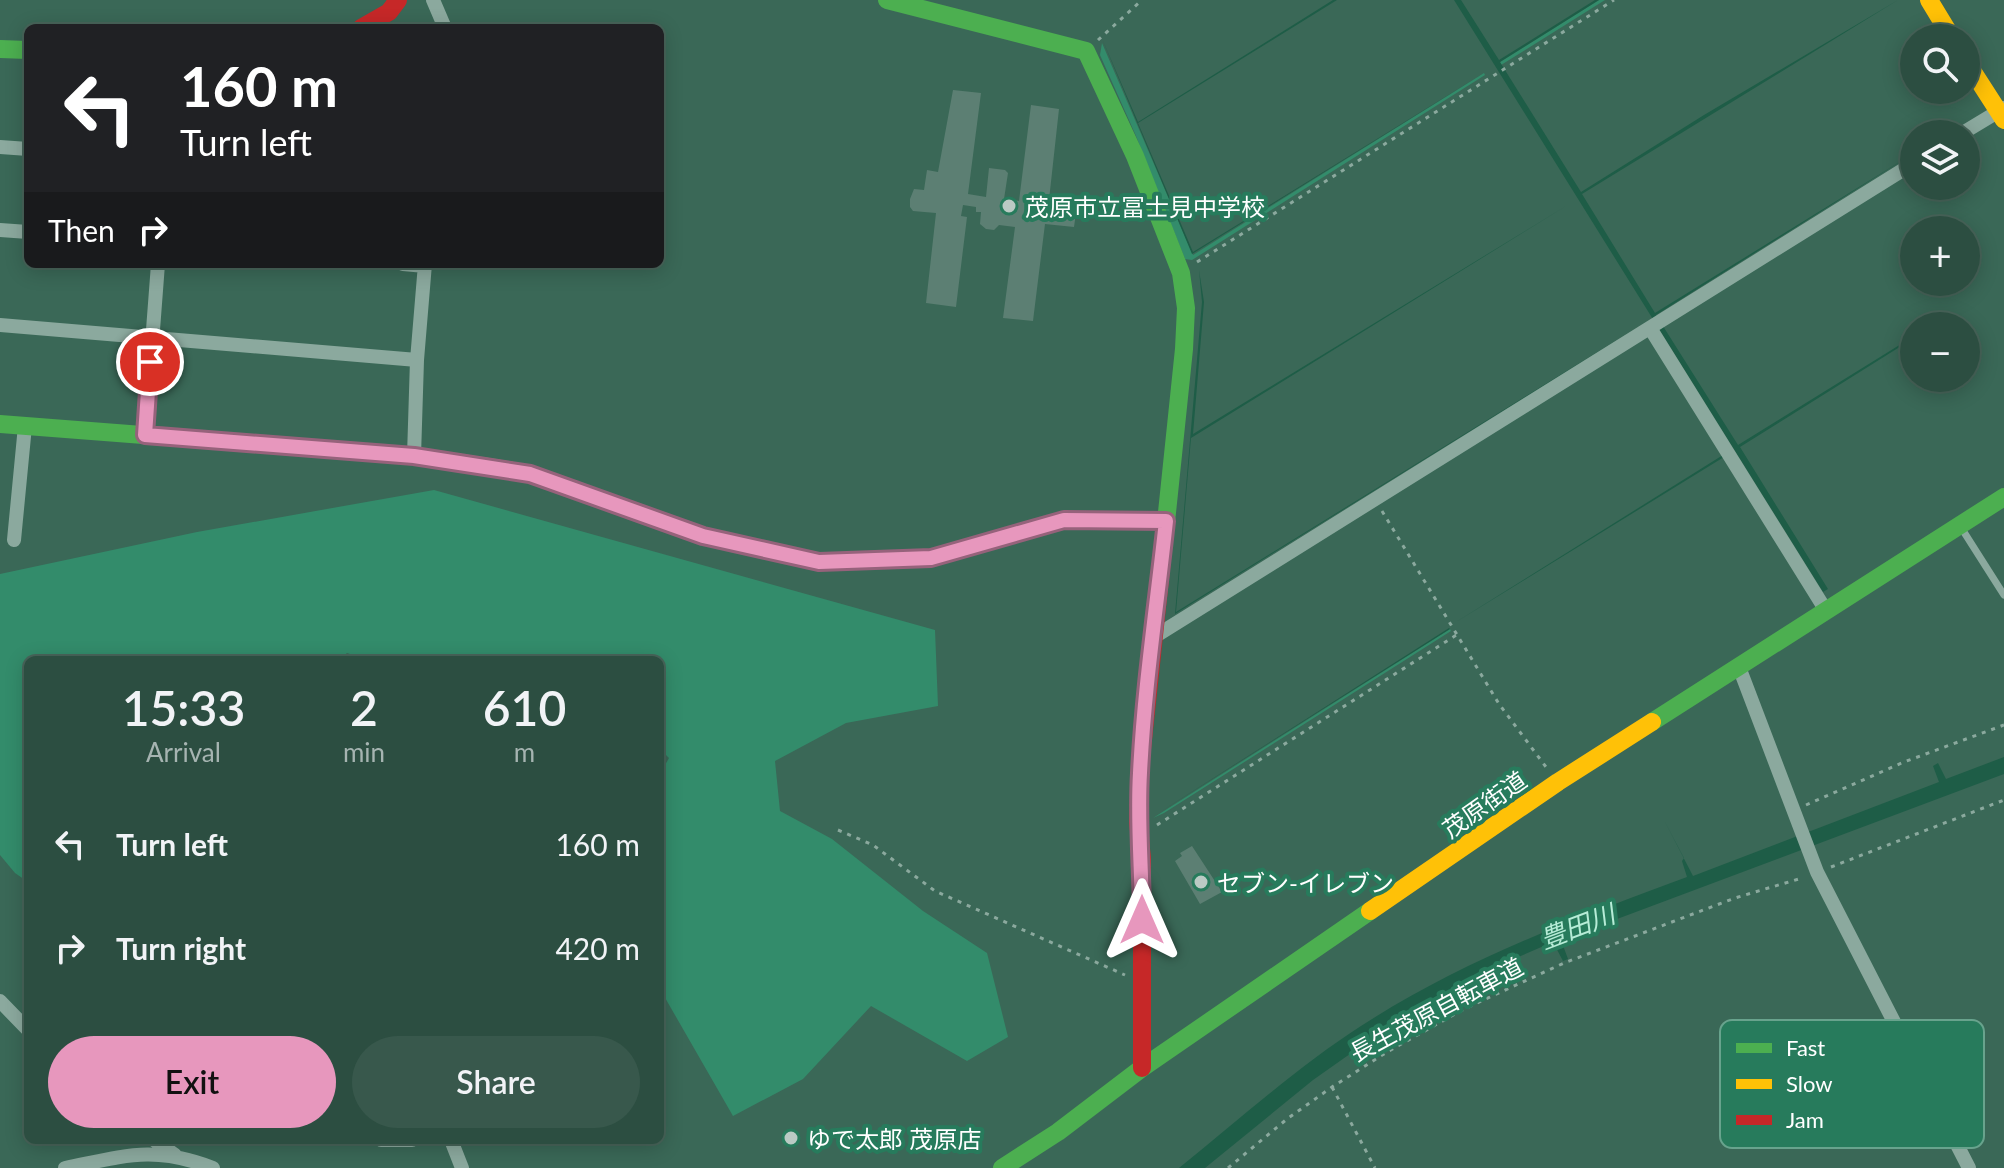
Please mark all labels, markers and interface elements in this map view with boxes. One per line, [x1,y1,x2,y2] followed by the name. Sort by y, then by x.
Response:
[1900,24,1980,392] map controls
[1900,24,1980,104] button: search
[180,52,338,119] text: 160 m
[48,56,152,160] icon: left
[180,120,312,164] text: Turn left
[1900,120,1980,200] button: layers
[1025,192,1265,221] place label: 茂原市立冨士見中学校
[1000,197,1018,215] marker: 茂原市立冨士見中学校
[131,208,175,252] icon: right
[48,212,115,248] text: Then
[1900,216,1980,296] button: +
[1900,312,1980,392] button: −
[116,328,184,396] pin
[128,340,172,384] icon: arrive
[122,679,245,736] text: 15:33
[350,679,378,736] text: 2
[483,679,566,736] text: 610
[146,736,221,768] text: Arrival
[343,736,385,768] text: min
[514,736,535,768] text: m
[1436,765,1532,843] street label: 茂原街道
[48,822,92,866] icon: left
[116,826,228,862] text: Turn left
[555,826,640,862] text: 160 m
[1217,868,1394,897] place label: セブン-イレブン
[1192,873,1210,891] marker: セブン-イレブン
[1100,878,1184,962] position arrow
[1535,896,1622,955] water label: 豊田川
[48,926,92,970] icon: right
[116,930,246,966] text: Turn right
[555,930,640,966] text: 420 m
[1344,951,1528,1067] street label: 長生茂原自転車道
[1720,1020,1984,1148] legend
[1786,1034,1825,1061] text: Fast
[48,1036,336,1128] button: Exit
[352,1036,640,1128] button: Share
[1786,1070,1833,1097] text: Slow
[1786,1106,1824,1133] text: Jam
[807,1124,981,1153] place label: ゆで太郎 茂原店
[782,1129,800,1147] marker: ゆで太郎 茂原店

